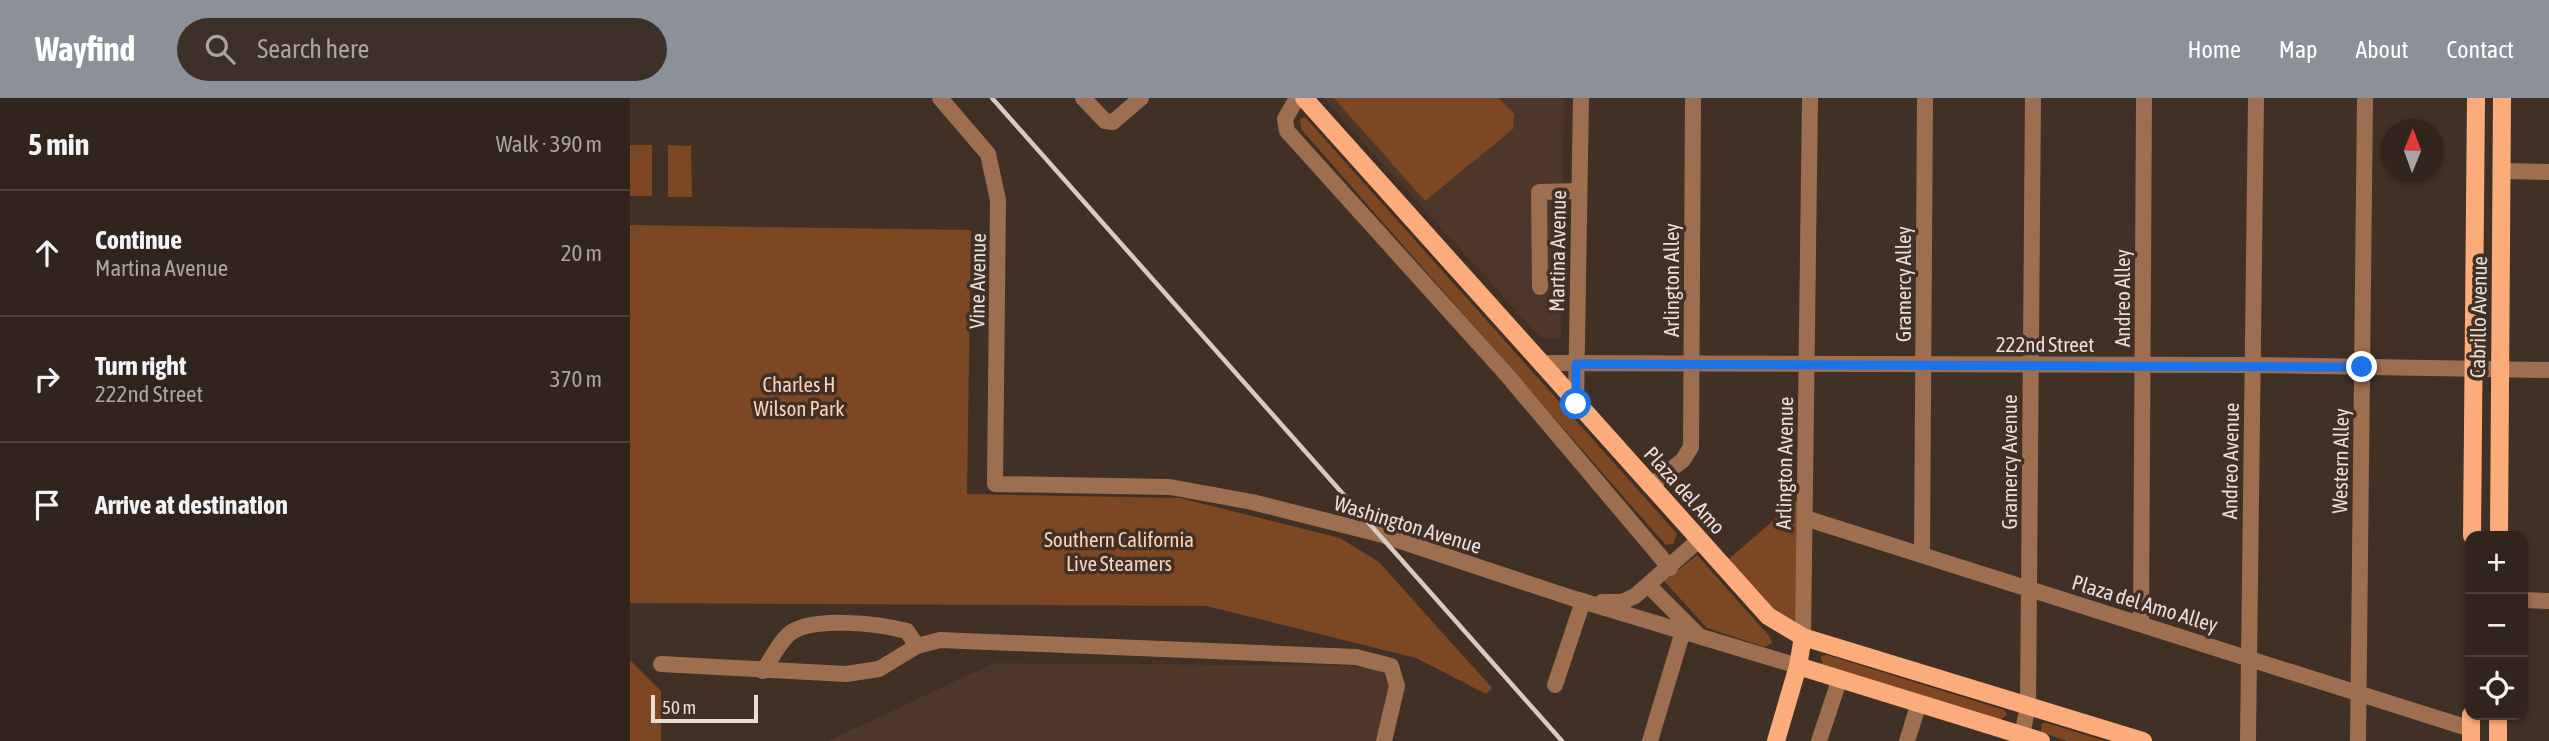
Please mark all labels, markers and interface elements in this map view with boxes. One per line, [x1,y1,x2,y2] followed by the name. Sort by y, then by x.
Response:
[177,18,667,81] search box
[35,30,135,68] text: Wayfind
[201,30,239,68] icon: search
[257,34,369,64] text: Search here
[2187,36,2241,63] text: Home
[2279,36,2317,63] text: Map
[2355,36,2408,63] text: About
[2446,36,2514,63] text: Contact
[2381,119,2444,182] north arrow
[28,127,89,161] text: 5 min
[496,131,602,157] text: Walk · 390 m
[1544,190,1570,312] street label: Martina Avenue
[1659,223,1683,337] street label: Arlington Alley
[95,225,182,255] text: Continue
[1891,226,1915,342] street label: Gramercy Alley
[964,233,990,329] street label: Vine Avenue
[28,234,66,272] icon: ahead
[561,240,602,266] text: 20 m
[2110,249,2134,347] street label: Andreo Alley
[95,255,228,281] text: Martina Avenue
[2465,256,2491,378] street label: Cabrillo Avenue
[1996,332,2094,356] street label: 222nd Street
[95,351,186,381] text: Turn right
[2346,351,2377,382] route end
[28,360,66,398] icon: right
[550,366,602,392] text: 370 m
[753,372,845,420] park label: Charles H Wilson Park
[95,381,203,407] text: 222nd Street
[1560,388,1591,419] route start
[1997,395,2021,529] street label: Gramercy Avenue
[1771,396,1797,530] street label: Arlington Avenue
[2217,402,2243,520] street label: Andreo Avenue
[2327,408,2353,514] street label: Western Alley
[1640,441,1730,539] street label: Plaza del Amo
[28,486,66,524] icon: arrive
[95,490,288,520] text: Arrive at destination
[1331,490,1485,558] street label: Washington Avenue
[1044,527,1194,575] park label: Southern California Live Steamers
[2465,531,2528,720] map controls
[2465,531,2528,594] button: +
[2069,569,2221,637] street label: Plaza del Amo Alley
[2465,594,2528,657] button: −
[2465,657,2528,720] button: locate
[651,692,758,724] scale bar
[662,696,696,718] text: 50 m

